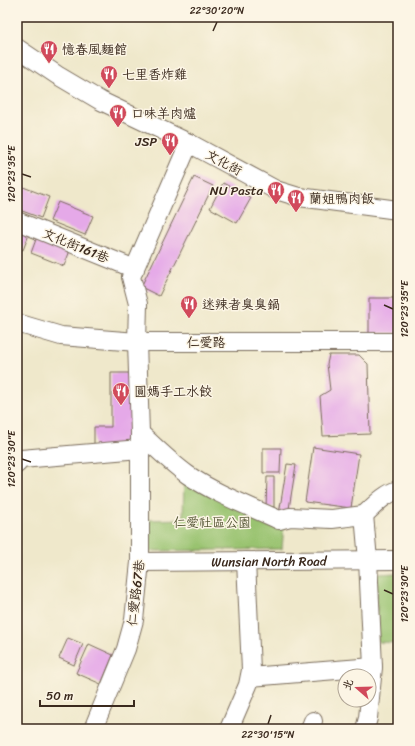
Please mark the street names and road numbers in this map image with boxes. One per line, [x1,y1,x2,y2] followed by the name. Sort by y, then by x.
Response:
[201,143,246,182] street label: 文化街
[39,222,113,269] street label: 文化街161巷
[186,331,226,354] street label: 仁愛路
[211,550,328,573] street label: Wunsian North Road
[120,559,151,628] street label: 仁愛路67巷

